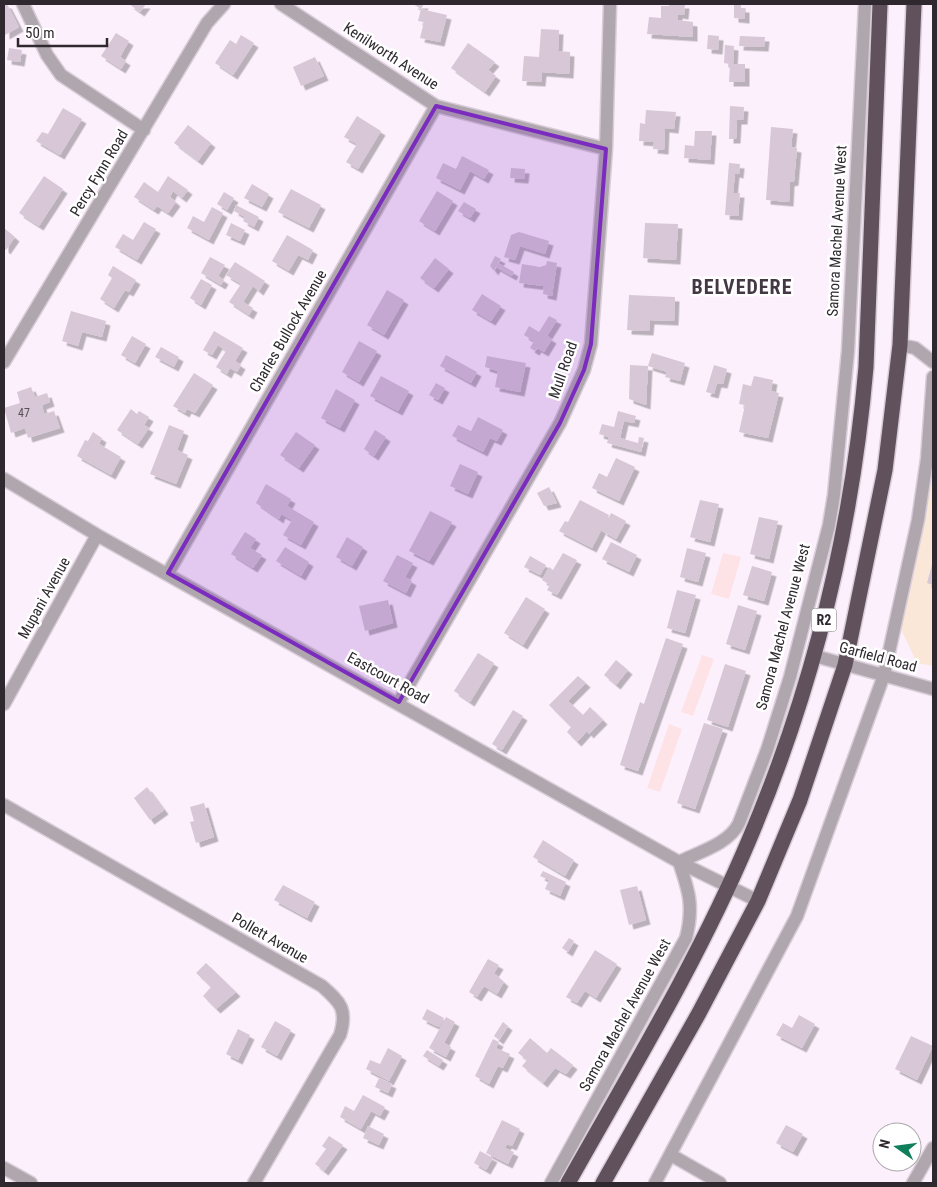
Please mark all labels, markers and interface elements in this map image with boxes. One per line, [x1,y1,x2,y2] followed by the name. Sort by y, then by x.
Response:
[18,15,106,47] scale bar
[340,19,442,93] street label: Kenilworth Avenue
[25,24,55,42] text: 50 m
[66,126,132,220] street label: Percy Fynn Road
[824,145,850,317] street label: Samora Machel Avenue West
[246,267,330,395] street label: Charles Bullock Avenue
[692,275,792,299] district label: BELVEDERE
[545,339,581,401] street label: Mull Road
[18,406,30,420] house number: 47
[752,542,814,712] street label: Samora Machel Avenue West
[14,554,74,642] street label: Mupani Avenue
[812,608,836,632] road number: R2
[837,638,919,676] street label: Garfield Road
[344,648,432,708] street label: Eastcourt Road
[229,909,311,967] street label: Pollett Avenue
[576,936,674,1094] street label: Samora Machel Avenue West
[872,1122,922,1172] north arrow
[876,1138,893,1150] text: N

